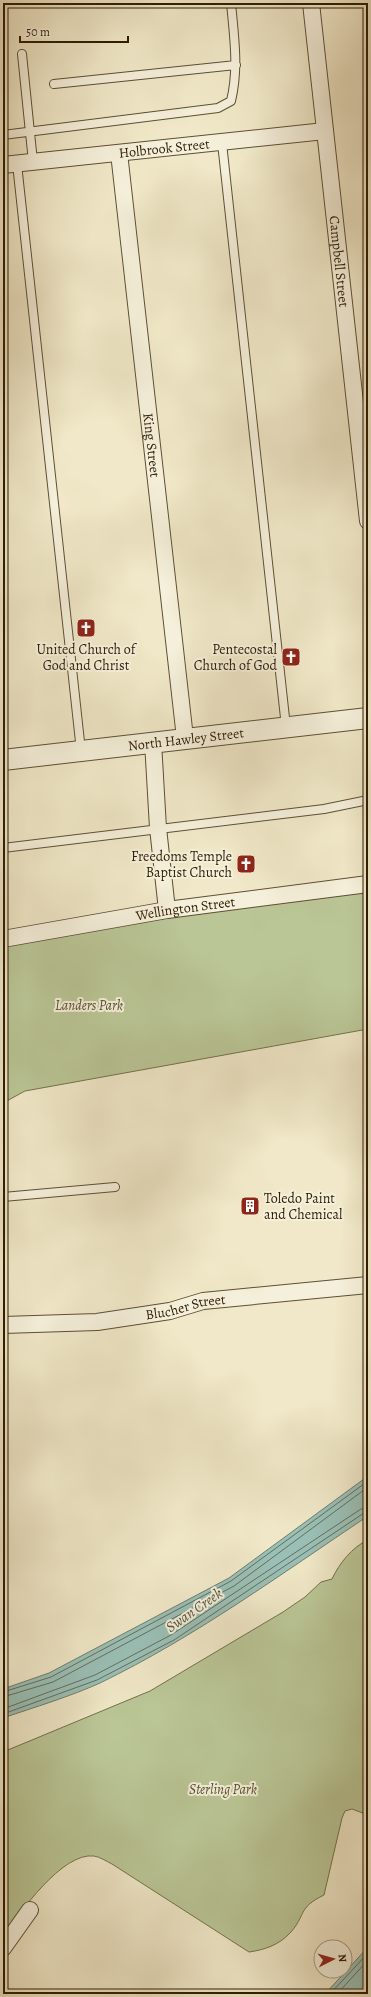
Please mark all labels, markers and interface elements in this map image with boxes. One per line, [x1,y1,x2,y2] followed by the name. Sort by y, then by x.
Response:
[20,18,128,44] scale bar
[26,24,50,40] text: 50 m
[118,134,211,162] street label: Holbrook Street
[325,215,354,309] street label: Campbell Street
[139,412,165,479] street label: King Street
[75,617,97,639] church icon: United Church of God and Christ
[37,640,138,675] place label: United Church of God and Christ
[194,640,278,675] place label: Pentecostal Church of God
[280,646,302,668] church icon: Pentecostal Church of God
[127,723,245,755] street label: North Hawley Street
[131,847,233,882] place label: Freedoms Temple Baptist Church
[235,853,257,875] church icon: Freedoms Temple Baptist Church
[133,892,237,925] street label: Wellington Street
[55,996,123,1015] park label: Landers Park
[264,1189,343,1224] place label: Toledo Paint and Chemical
[239,1195,261,1217] building icon: Toledo Paint and Chemical
[144,1289,227,1324] street label: Blucher Street
[162,1583,227,1637] water label: Swan Creek
[189,1780,257,1799] park label: Sterling Park
[313,1939,353,1979] north arrow
[335,1953,350,1963] text: N

